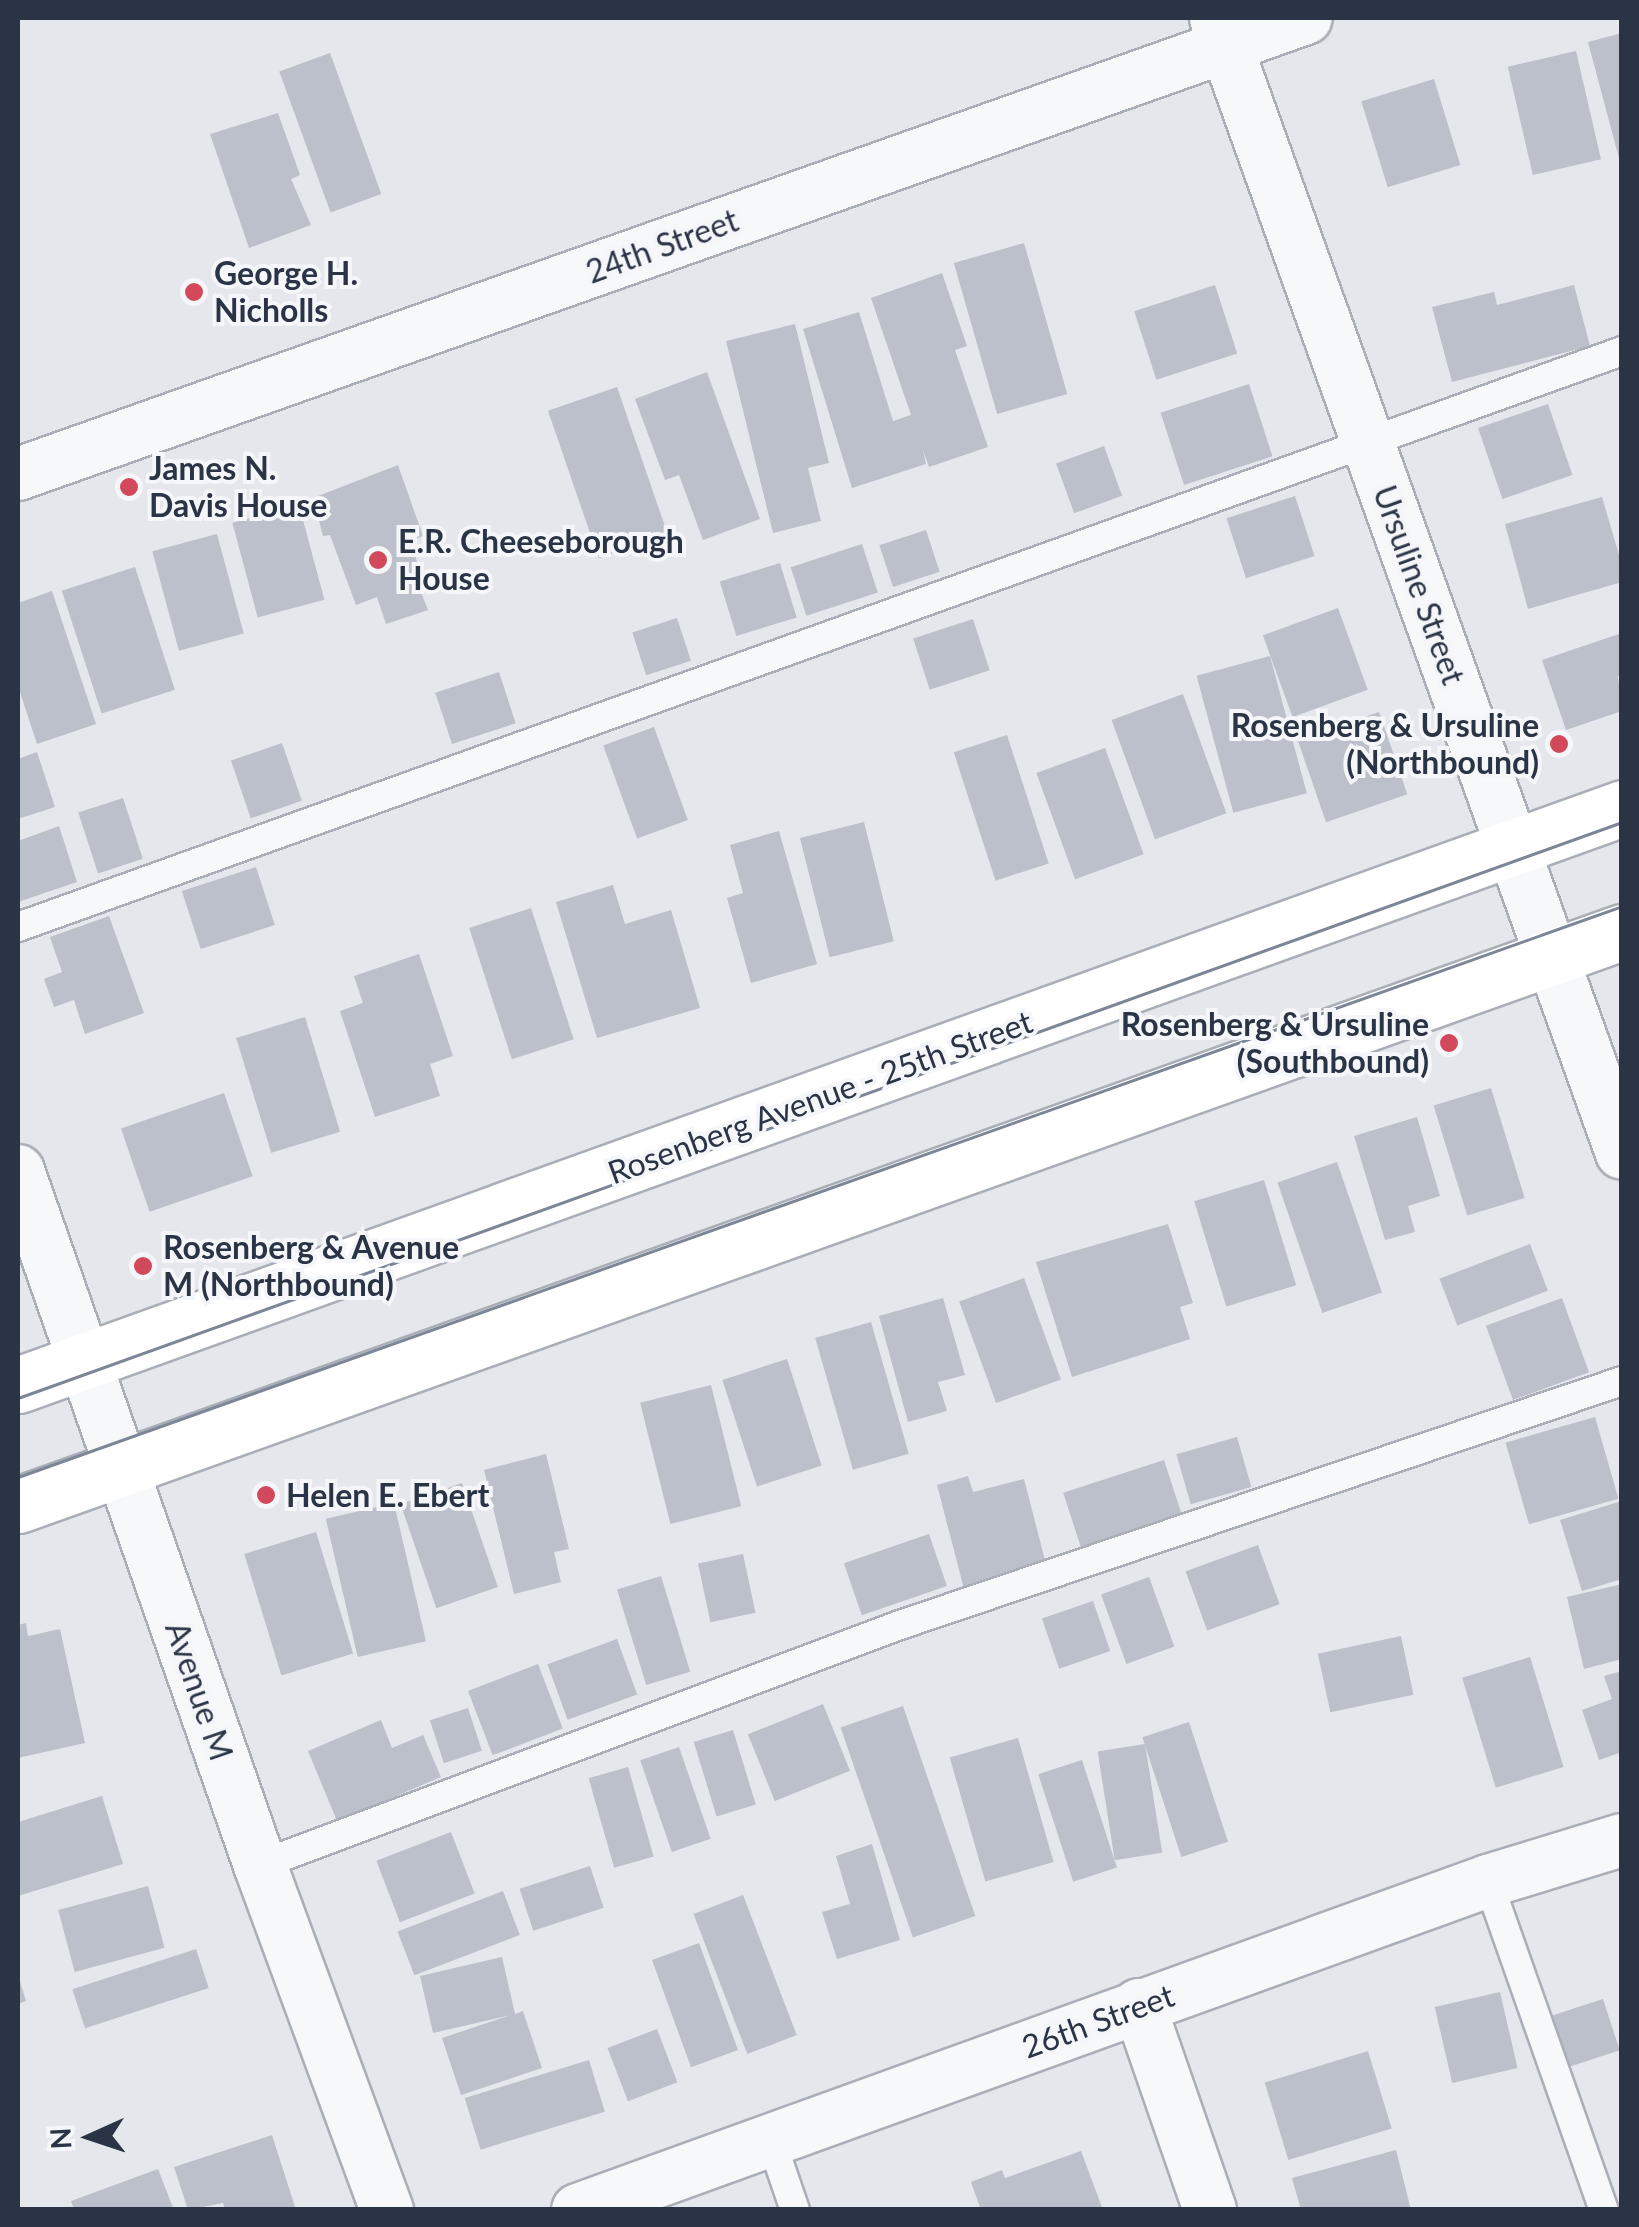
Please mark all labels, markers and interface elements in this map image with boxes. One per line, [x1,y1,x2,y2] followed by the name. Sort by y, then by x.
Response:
[581,201,743,291] street label: 24th Street
[214,255,358,330] place label: George H. Nicholls
[183,281,205,303] marker: George H. Nicholls
[149,450,327,525] place label: James N. Davis House
[118,476,140,498] marker: James N. Davis House
[1365,480,1473,690] street label: Ursuline Street
[398,523,684,598] place label: E.R. Cheeseborough House
[367,549,389,571] marker: E.R. Cheeseborough House
[1231,707,1539,782] place label: Rosenberg & Ursuline (Northbound)
[1548,733,1570,755] marker: Rosenberg & Ursuline (Northbound)
[602,1002,1038,1192] street label: Rosenberg Avenue - 25th Street
[1121,1006,1429,1081] place label: Rosenberg & Ursuline (Southbound)
[1438,1032,1460,1054] marker: Rosenberg & Ursuline (Southbound)
[163,1229,460,1304] place label: Rosenberg & Avenue M (Northbound)
[132,1255,154,1277] marker: Rosenberg & Avenue M (Northbound)
[286,1476,489,1514] place label: Helen E. Ebert
[255,1484,277,1506] marker: Helen E. Ebert
[157,1617,241,1765] street label: Avenue M
[1017,1976,1179,2066] street label: 26th Street
[40,2087,140,2187] north arrow
[43,2127,78,2150] text: N

